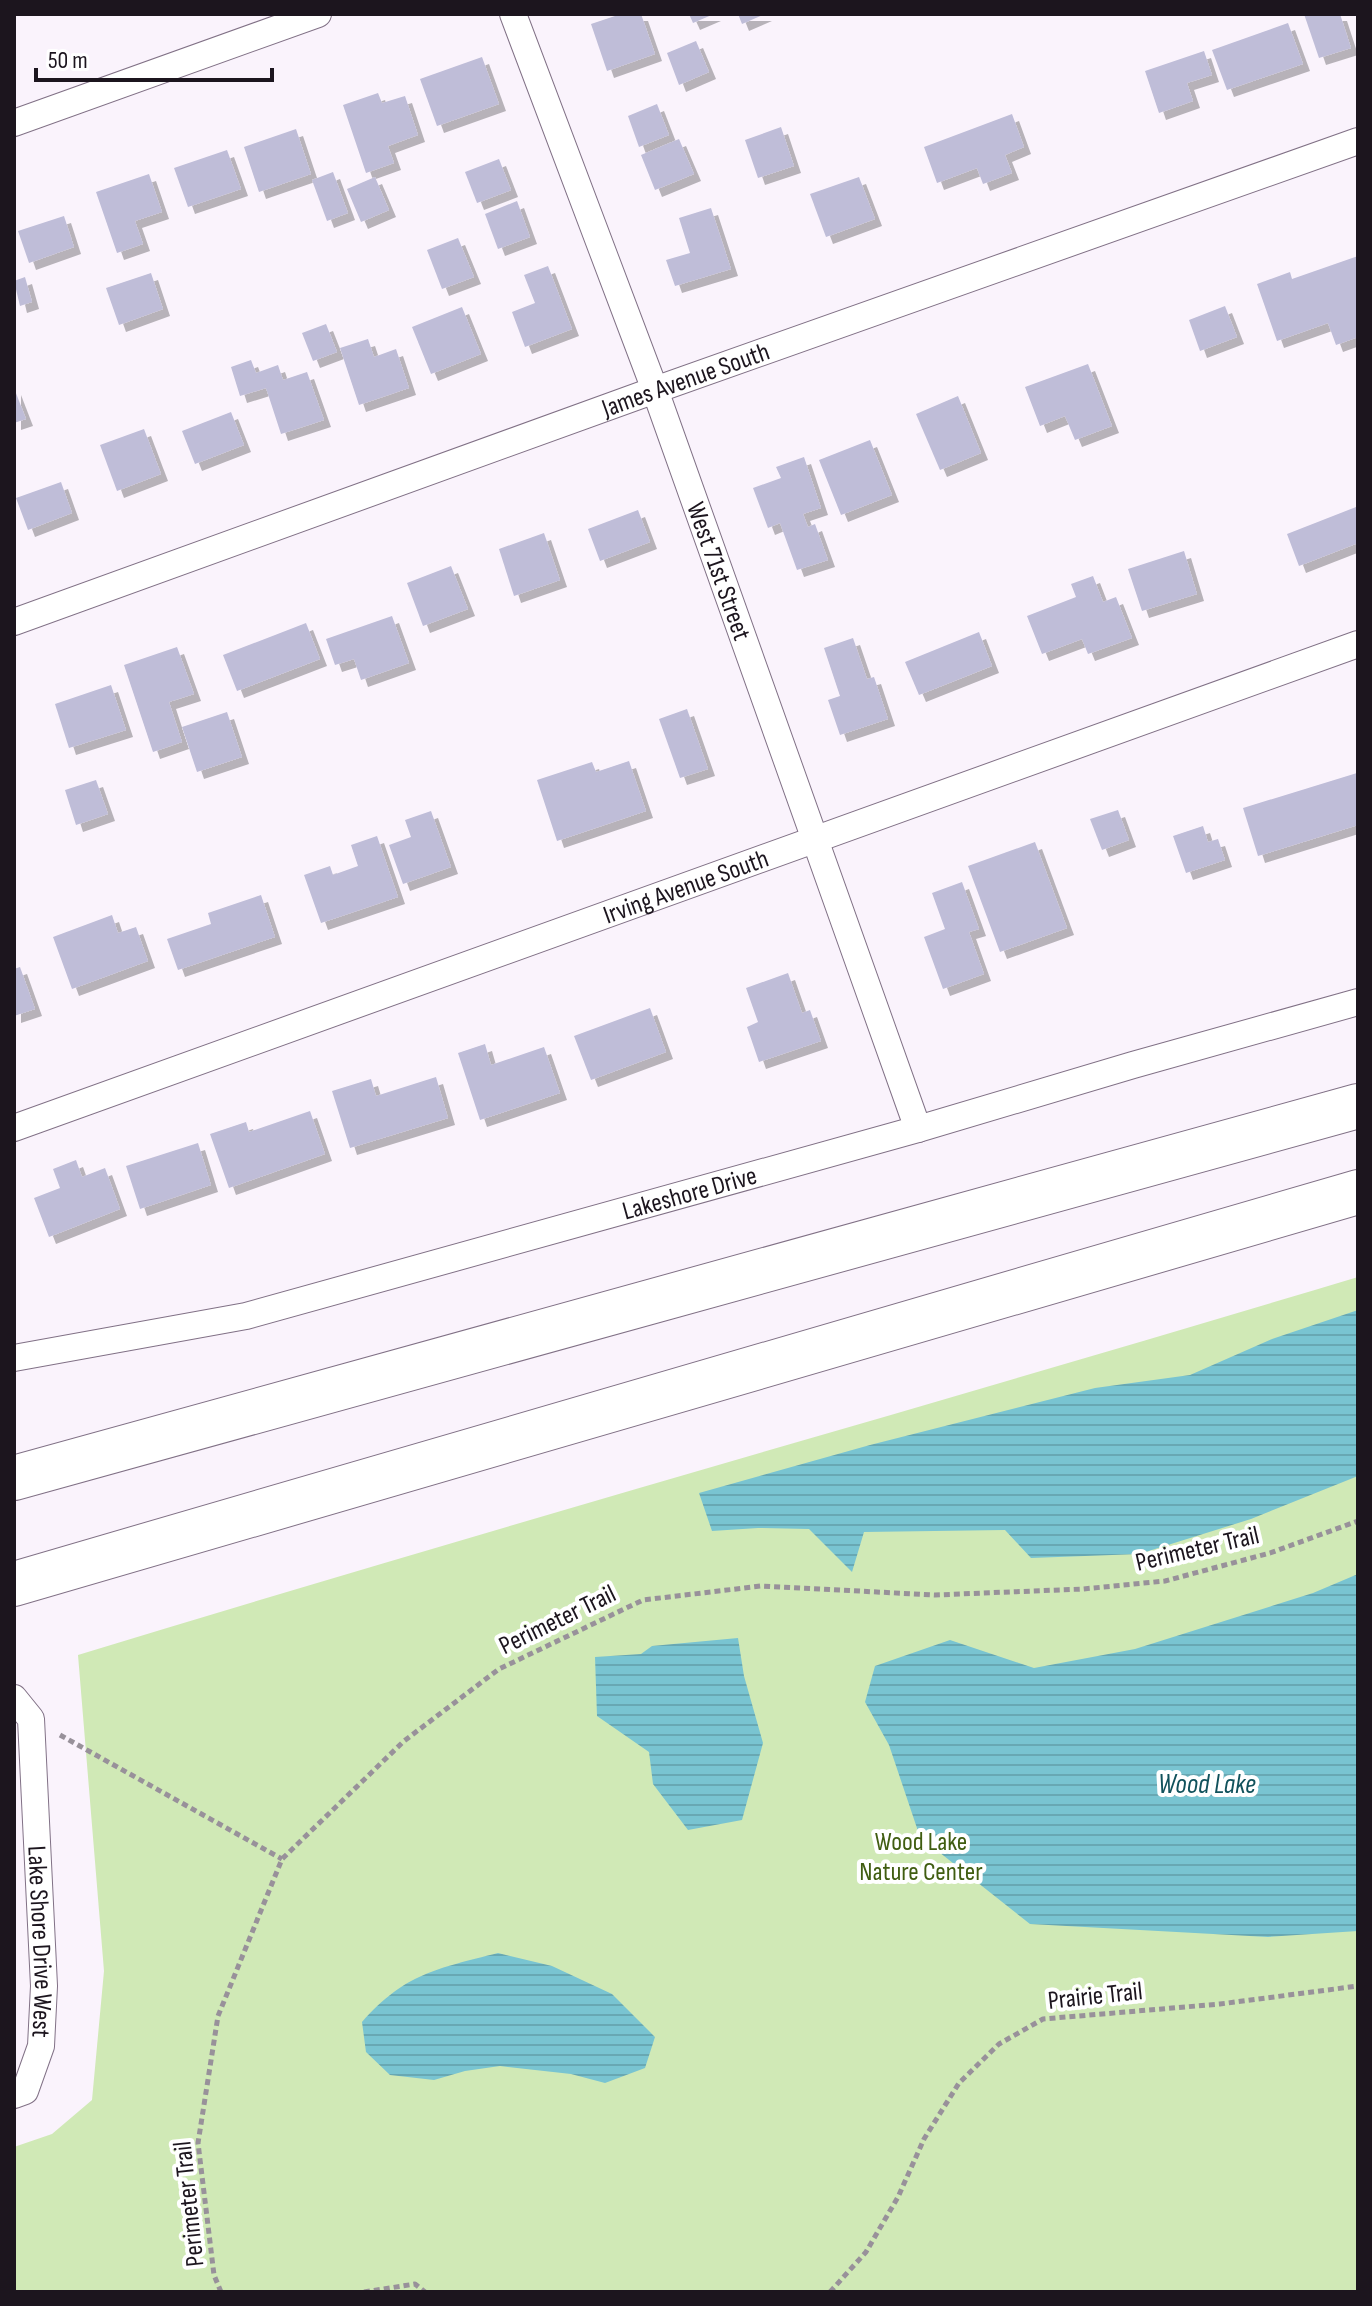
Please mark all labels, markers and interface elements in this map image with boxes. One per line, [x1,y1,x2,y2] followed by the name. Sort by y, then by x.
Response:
[36,32,272,82] scale bar
[48,46,88,75] text: 50 m
[597,337,774,425] street label: James Avenue South
[679,498,757,645] street label: West 71st Street
[600,844,773,931] street label: Irving Avenue South
[619,1161,760,1227] street label: Lakeshore Drive
[1133,1520,1262,1579] street label: Perimeter Trail
[494,1579,621,1662] street label: Perimeter Trail
[1158,1768,1256,1801] water label: Wood Lake
[859,1827,983,1888] park label: Wood Lake Nature Center
[20,1845,58,2038] street label: Lake Shore Drive West
[1046,1976,1144,2017] street label: Prairie Trail
[167,2140,211,2268] street label: Perimeter Trail

